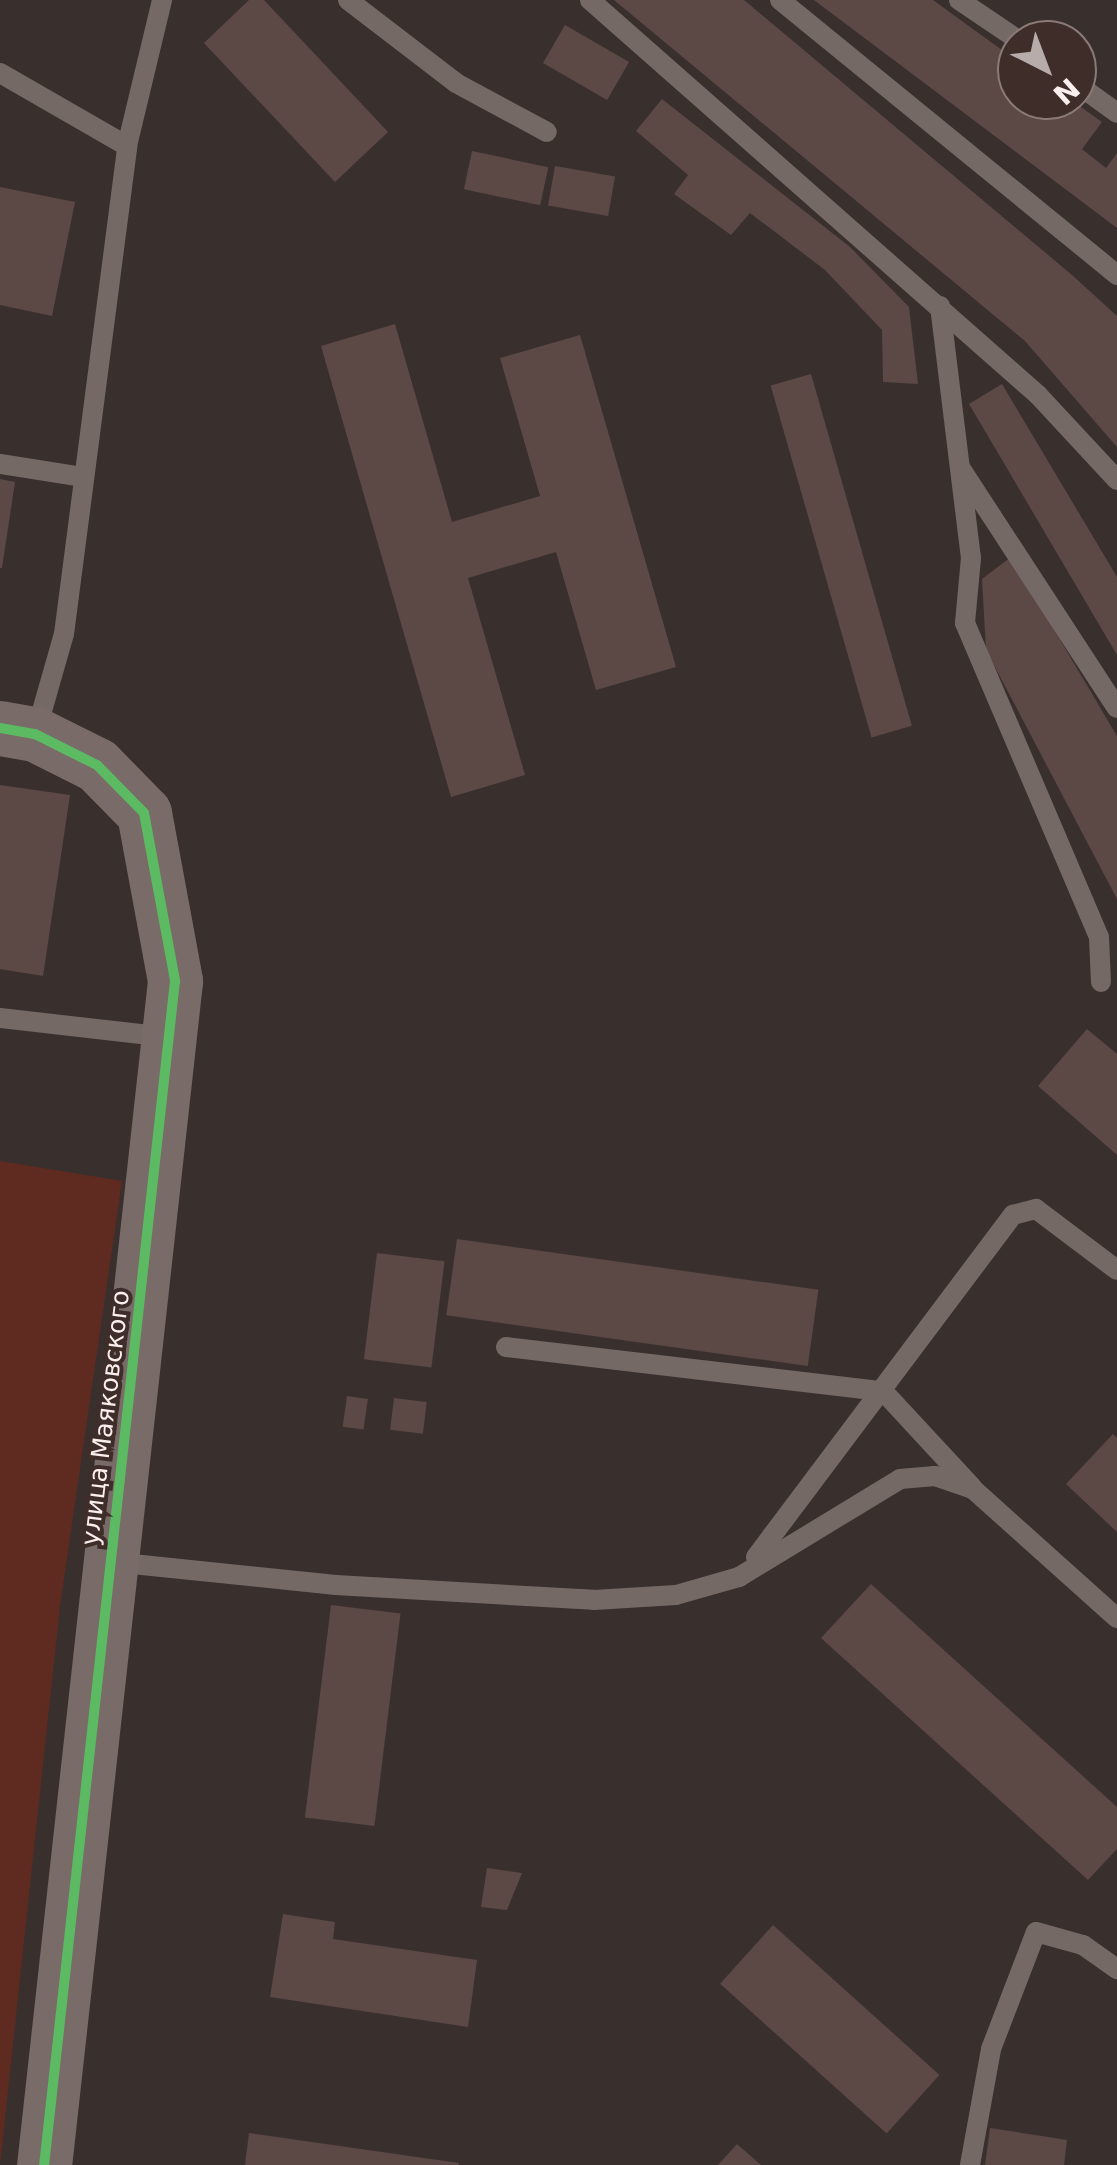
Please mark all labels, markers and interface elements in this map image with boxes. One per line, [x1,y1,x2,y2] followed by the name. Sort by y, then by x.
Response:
[997,20,1097,120] north arrow
[1046,71,1086,111] text: N
[75,1289,137,1547] street label: улица Маяковского

